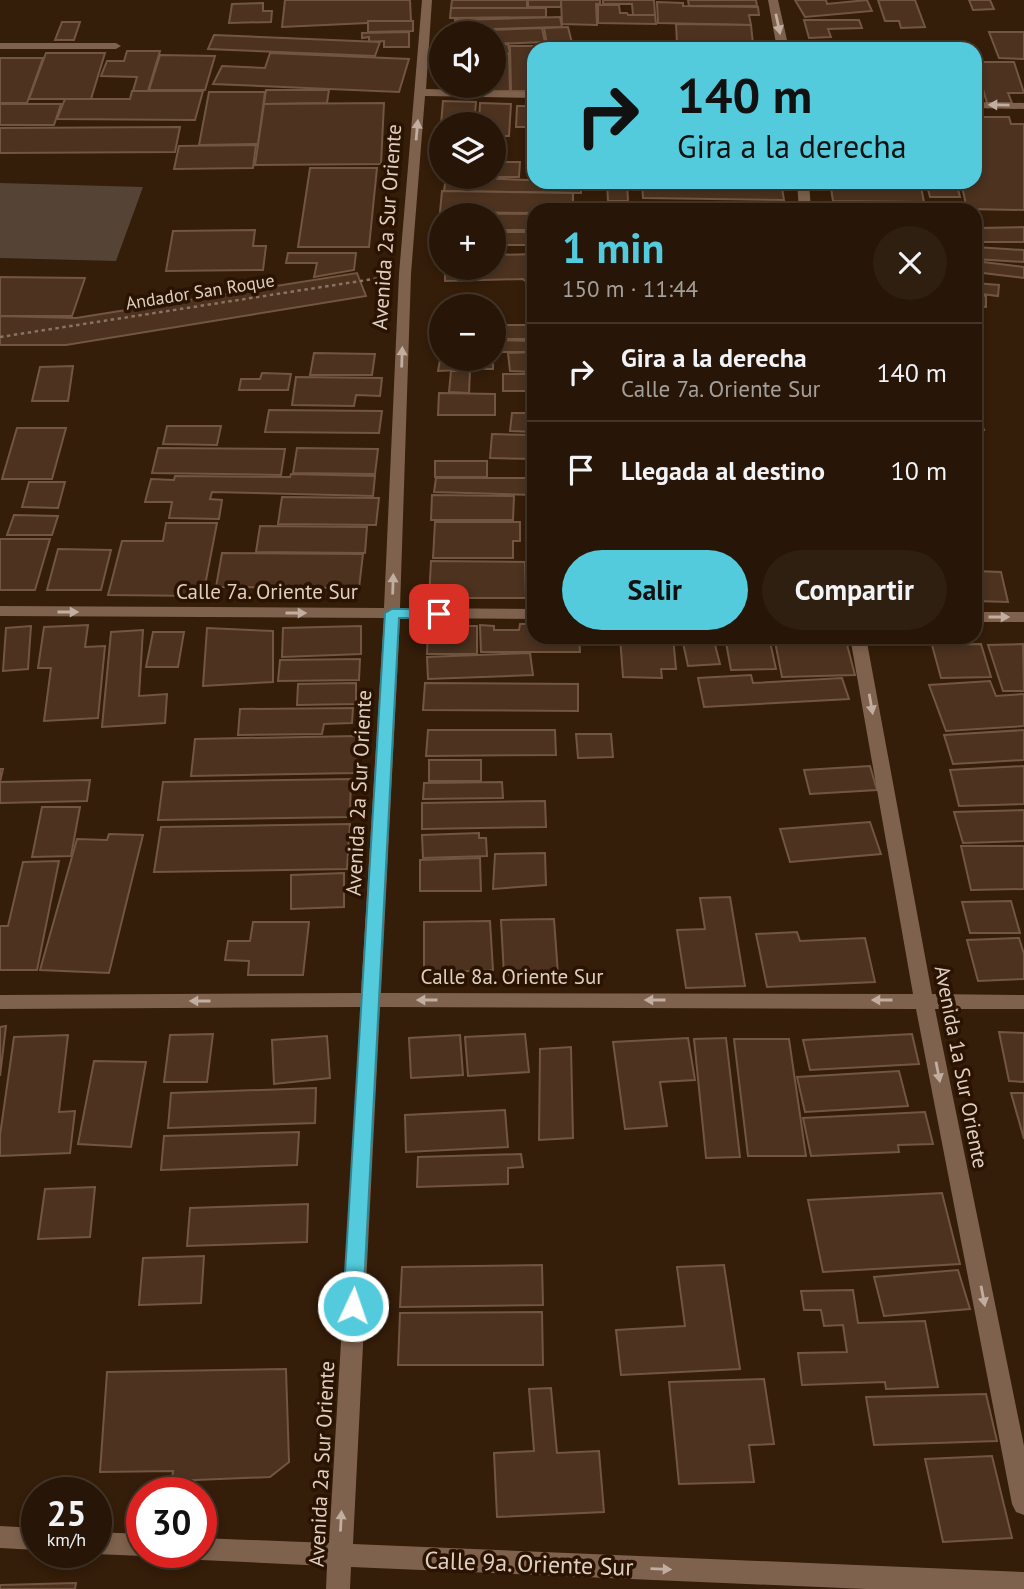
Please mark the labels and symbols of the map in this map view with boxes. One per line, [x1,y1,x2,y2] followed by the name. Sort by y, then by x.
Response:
[773,14,784,36] one-way arrow
[988,99,1010,111] one-way arrow
[412,119,423,141] one-way arrow
[366,123,407,331] street label: Avenida 2a Sur Oriente
[124,268,276,315] street label: Andador San Roque
[396,346,407,368] one-way arrow
[388,573,399,595] one-way arrow
[176,578,358,605] street label: Calle 7a. Oriente Sur
[409,584,469,644] pin
[57,606,79,617] one-way arrow
[285,607,307,619] one-way arrow
[989,611,1011,623] one-way arrow
[340,689,377,897] street label: Avenida 2a Sur Oriente
[865,693,876,715] one-way arrow
[421,963,603,990] street label: Calle 8a. Oriente Sur
[929,963,994,1171] street label: Avenida 1a Sur Oriente
[416,994,438,1006] one-way arrow
[644,994,666,1006] one-way arrow
[871,994,893,1006] one-way arrow
[189,995,211,1007] one-way arrow
[933,1061,944,1083] one-way arrow
[316,1269,390,1343] position arrow
[977,1285,988,1307] one-way arrow
[303,1360,340,1568] street label: Avenida 2a Sur Oriente
[126,1477,217,1568] speed limit sign: 30
[336,1510,347,1532] one-way arrow
[424,1544,634,1583] street label: Calle 9a. Oriente Sur
[650,1564,672,1575] one-way arrow

